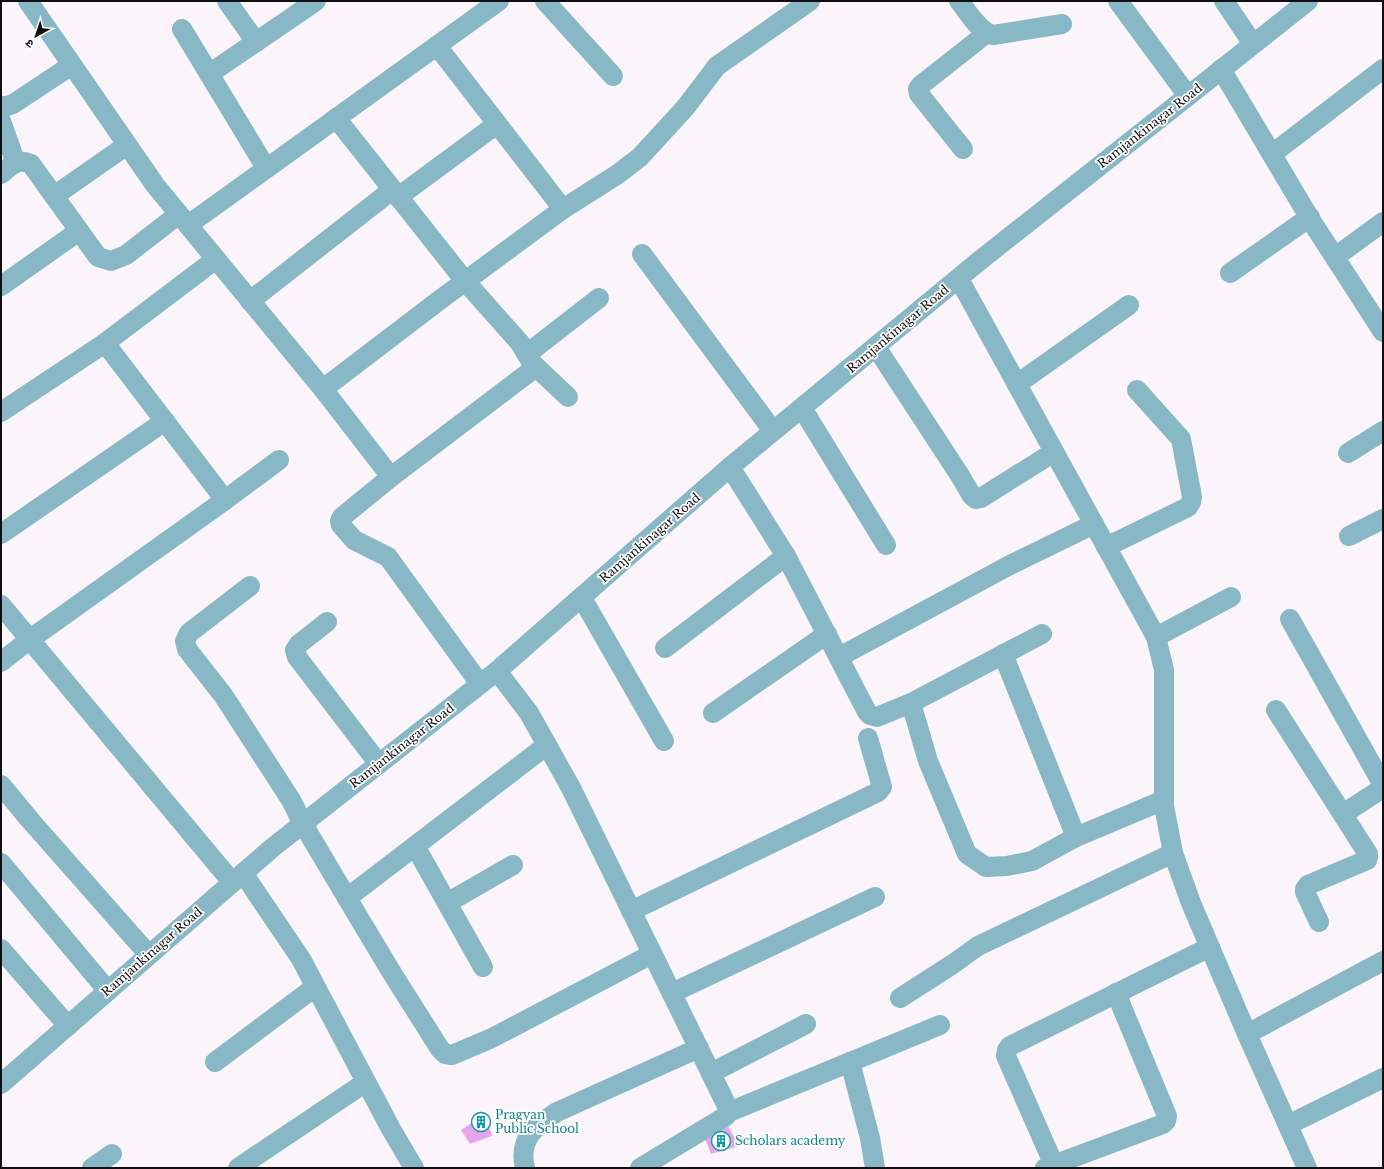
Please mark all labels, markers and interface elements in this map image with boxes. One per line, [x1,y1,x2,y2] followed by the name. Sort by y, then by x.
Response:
[16,16,56,56] north arrow
[22,36,37,51] text: उ
[1094,80,1205,171] street label: Ramjankinagar Road
[844,282,952,376] street label: Ramjankinagar Road
[596,490,703,585] street label: Ramjankinagar Road
[346,700,457,791] street label: Ramjankinagar Road
[98,904,205,999] street label: Ramjankinagar Road
[495,1107,579,1136] place label: Pragyan Public School
[470,1111,492,1133] building icon: Pragyan Public School
[710,1130,732,1152] building icon: Scholars academy
[735,1133,846,1148] place label: Scholars academy

